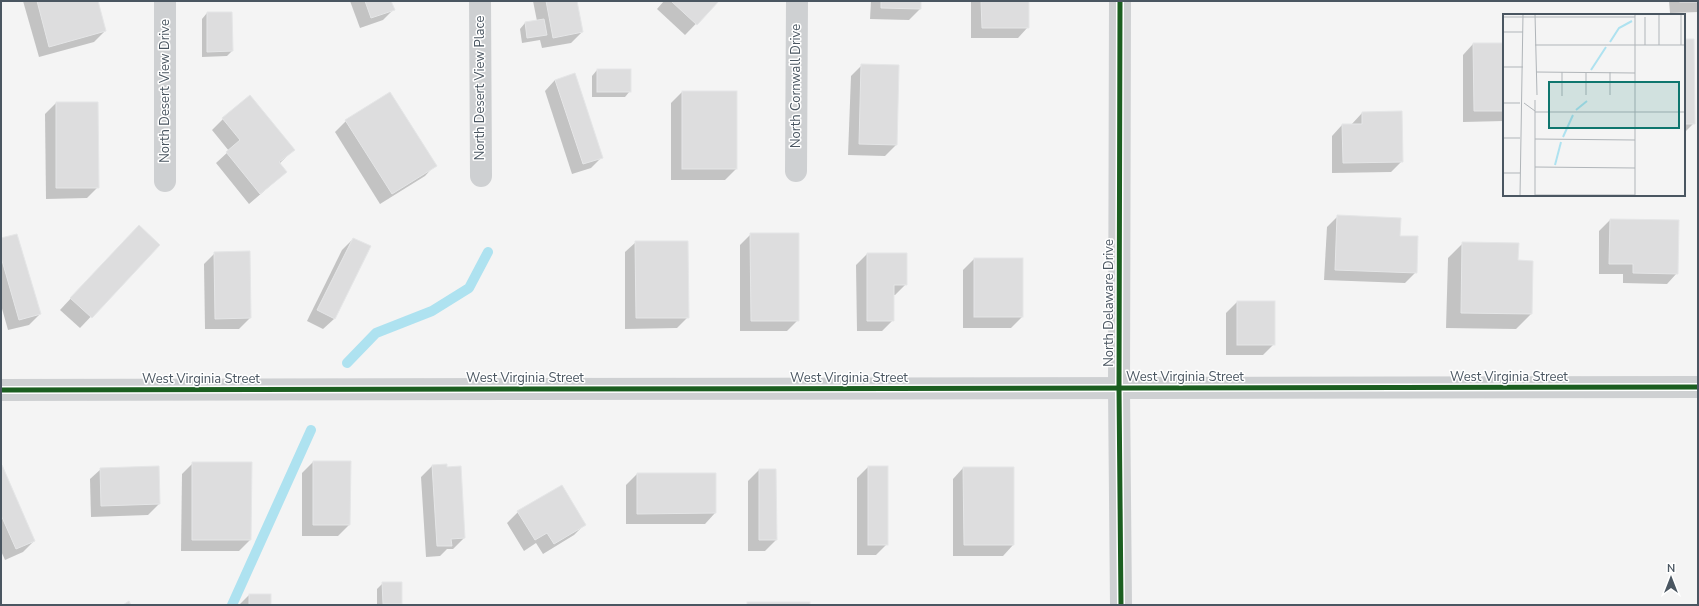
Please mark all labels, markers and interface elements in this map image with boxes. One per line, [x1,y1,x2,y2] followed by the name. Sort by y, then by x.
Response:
[1503,14,1685,196] inset map
[471,16,489,160] street label: North Desert View Place
[156,19,174,163] street label: North Desert View Drive
[787,24,805,148] street label: North Cornwall Drive
[1100,239,1118,367] street label: North Delaware Drive
[1126,368,1244,386] street label: West Virginia Street
[1450,368,1568,386] street label: West Virginia Street
[466,369,584,387] street label: West Virginia Street
[790,369,908,387] street label: West Virginia Street
[142,370,260,388] street label: West Virginia Street
[1651,558,1691,598] north arrow
[1667,561,1675,576] text: N

